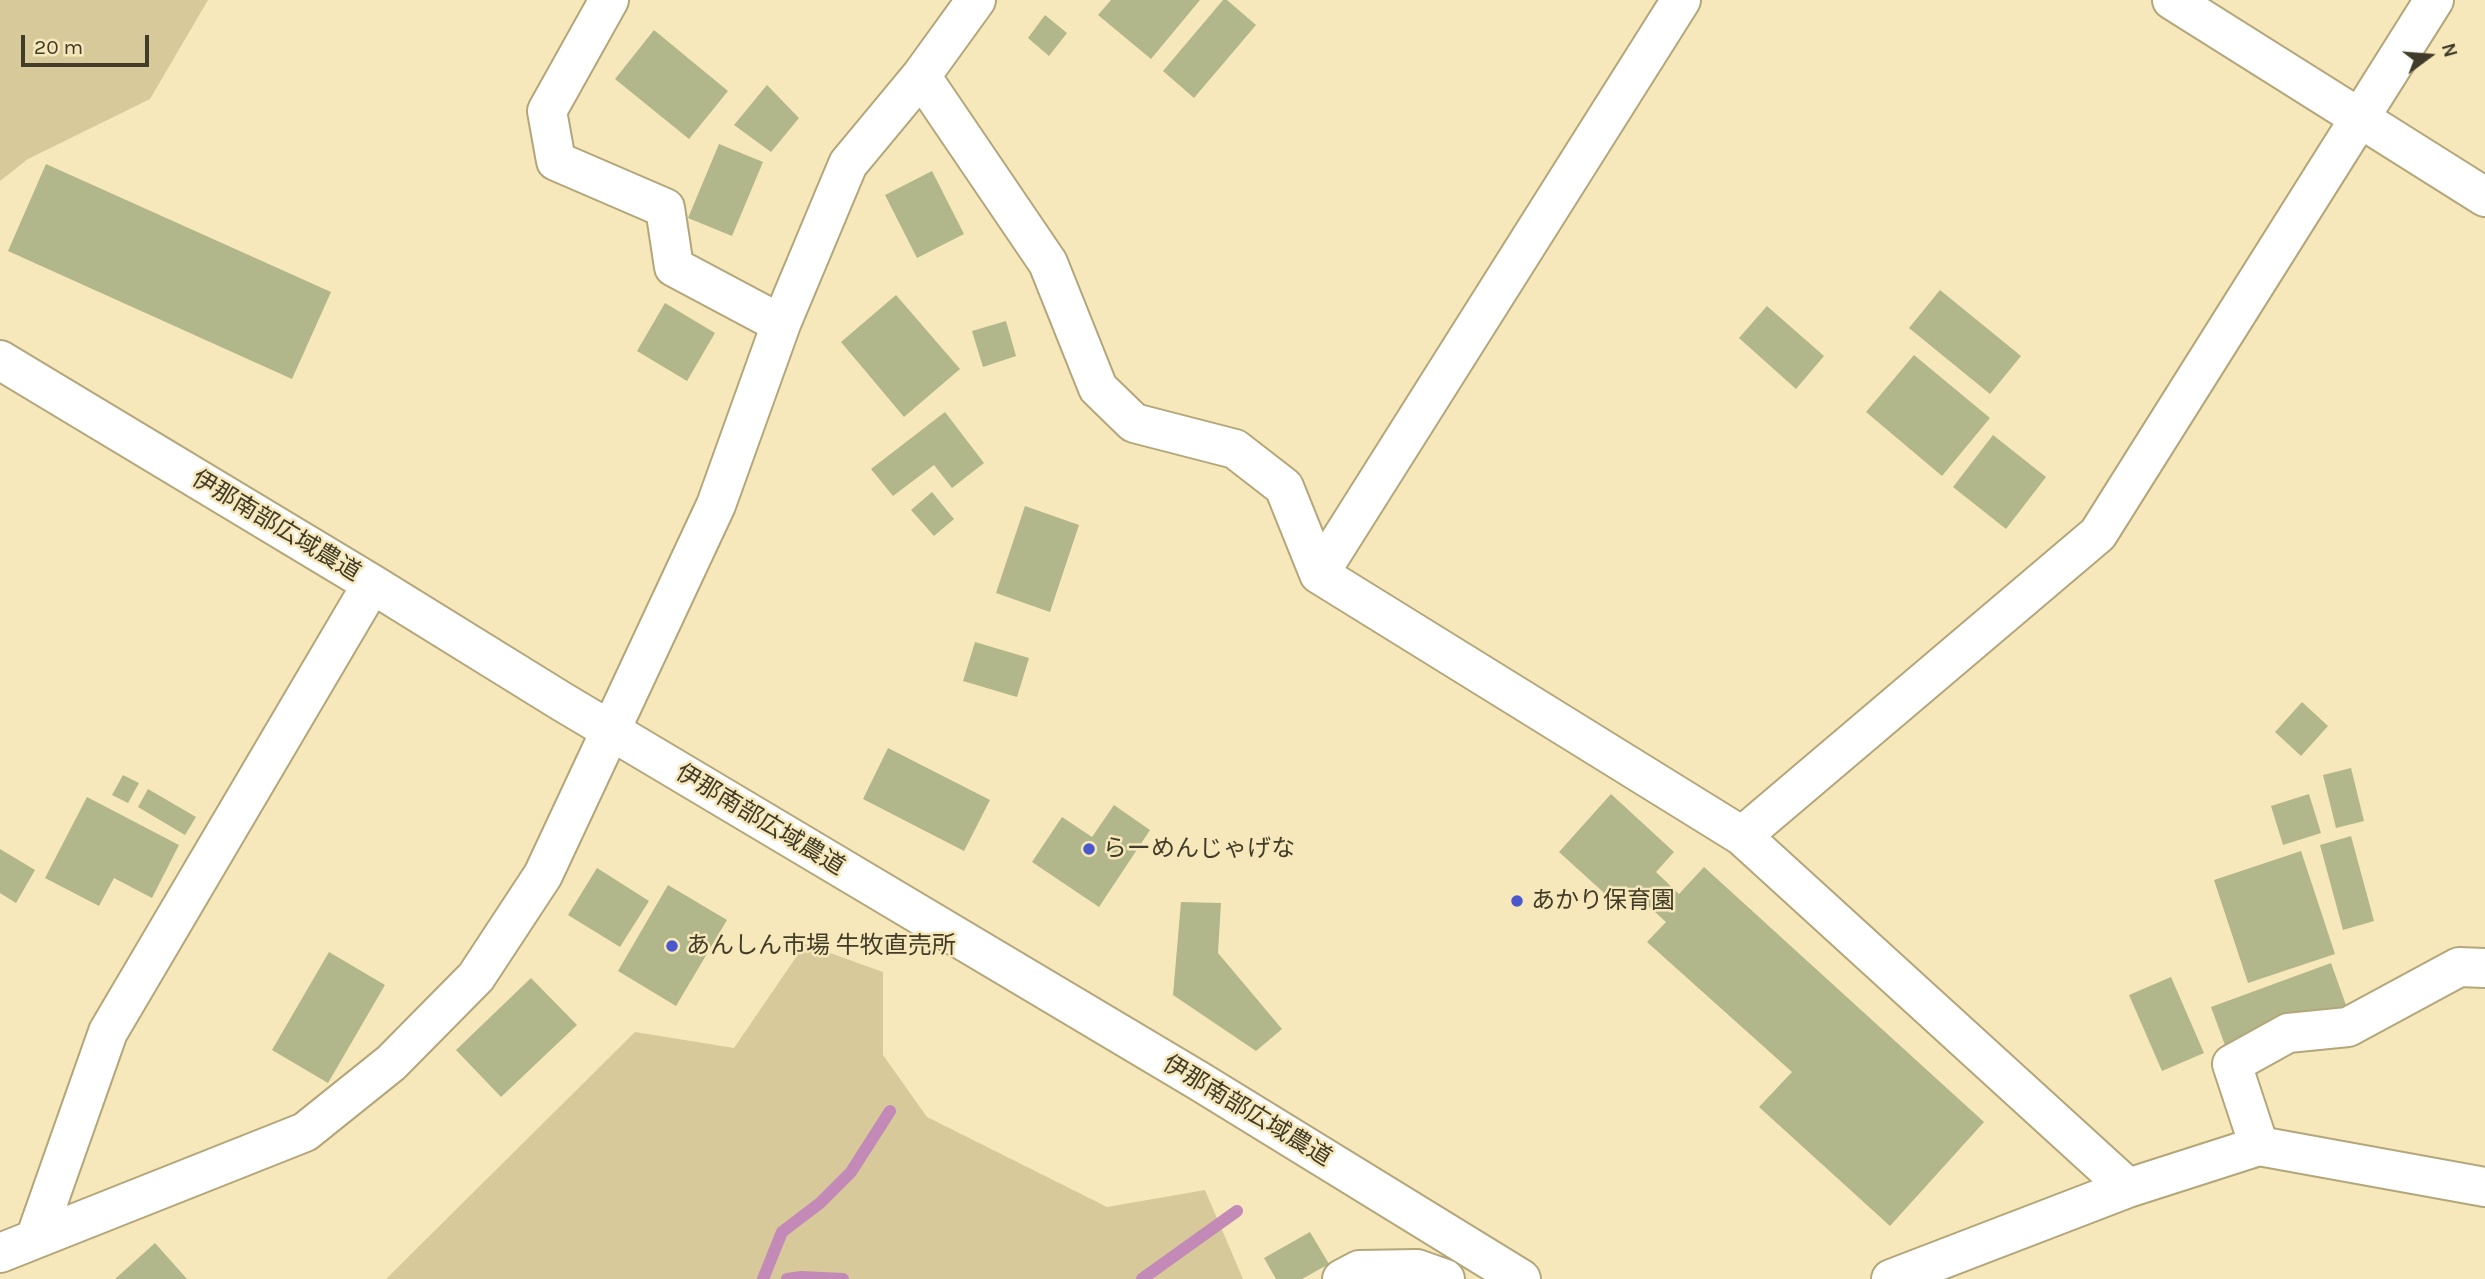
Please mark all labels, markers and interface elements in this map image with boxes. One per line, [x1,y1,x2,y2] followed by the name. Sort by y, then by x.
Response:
[24,21,152,65] scale bar
[2394,21,2464,91] north arrow
[34,35,83,59] text: 20 m
[2437,41,2462,60] text: N
[186,464,366,588] street label: 伊那南部広域農道
[670,758,850,882] street label: 伊那南部広域農道
[1103,835,1295,863] place label: らーめんじゃげな
[1081,841,1097,857] marker: らーめんじゃげな
[1531,887,1675,915] place label: あかり保育園
[1509,893,1525,909] marker: あかり保育園
[686,932,956,960] place label: あんしん市場 牛牧直売所
[664,938,680,954] marker: あんしん市場 牛牧直売所
[1157,1049,1337,1173] street label: 伊那南部広域農道

